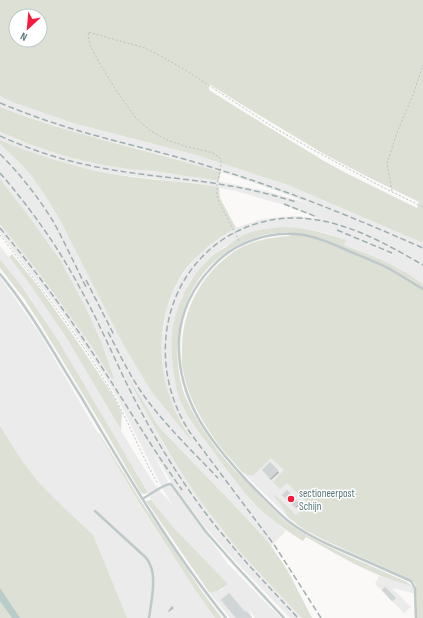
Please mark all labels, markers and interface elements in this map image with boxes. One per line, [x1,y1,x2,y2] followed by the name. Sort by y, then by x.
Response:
[8,8,48,48] north arrow
[18,29,29,44] text: N
[299,487,355,513] place label: sectioneerpost Schijn
[286,494,296,504] marker: sectioneerpost Schijn

